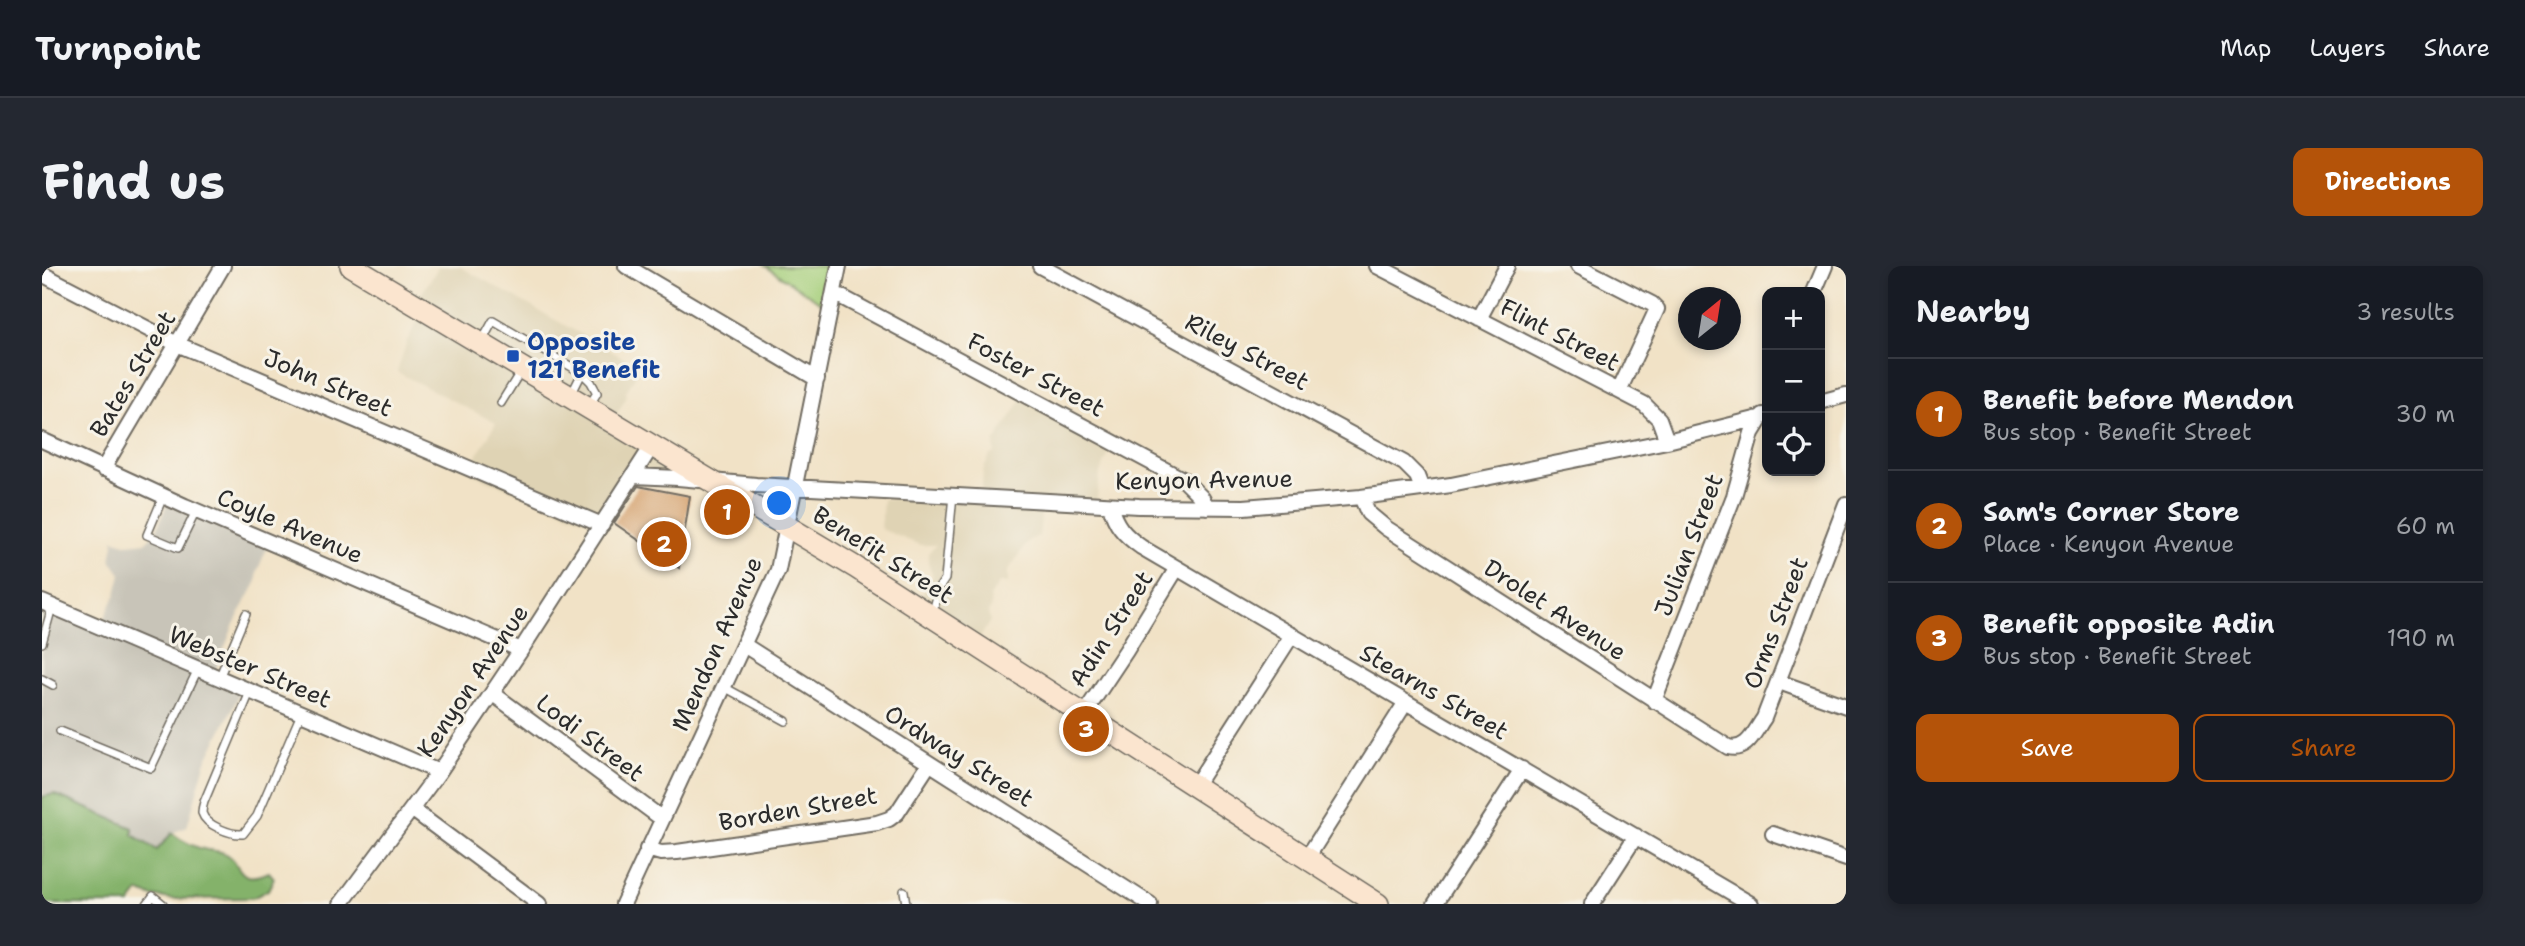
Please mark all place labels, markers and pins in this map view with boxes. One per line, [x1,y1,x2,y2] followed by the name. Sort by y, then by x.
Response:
[527,326,661,386] place label: Opposite 121 Benefit
[505,348,521,364] marker: Opposite 121 Benefit
[704,486,750,538] pin: 1
[641,518,687,570] pin: 2
[1063,703,1109,755] pin: 3

